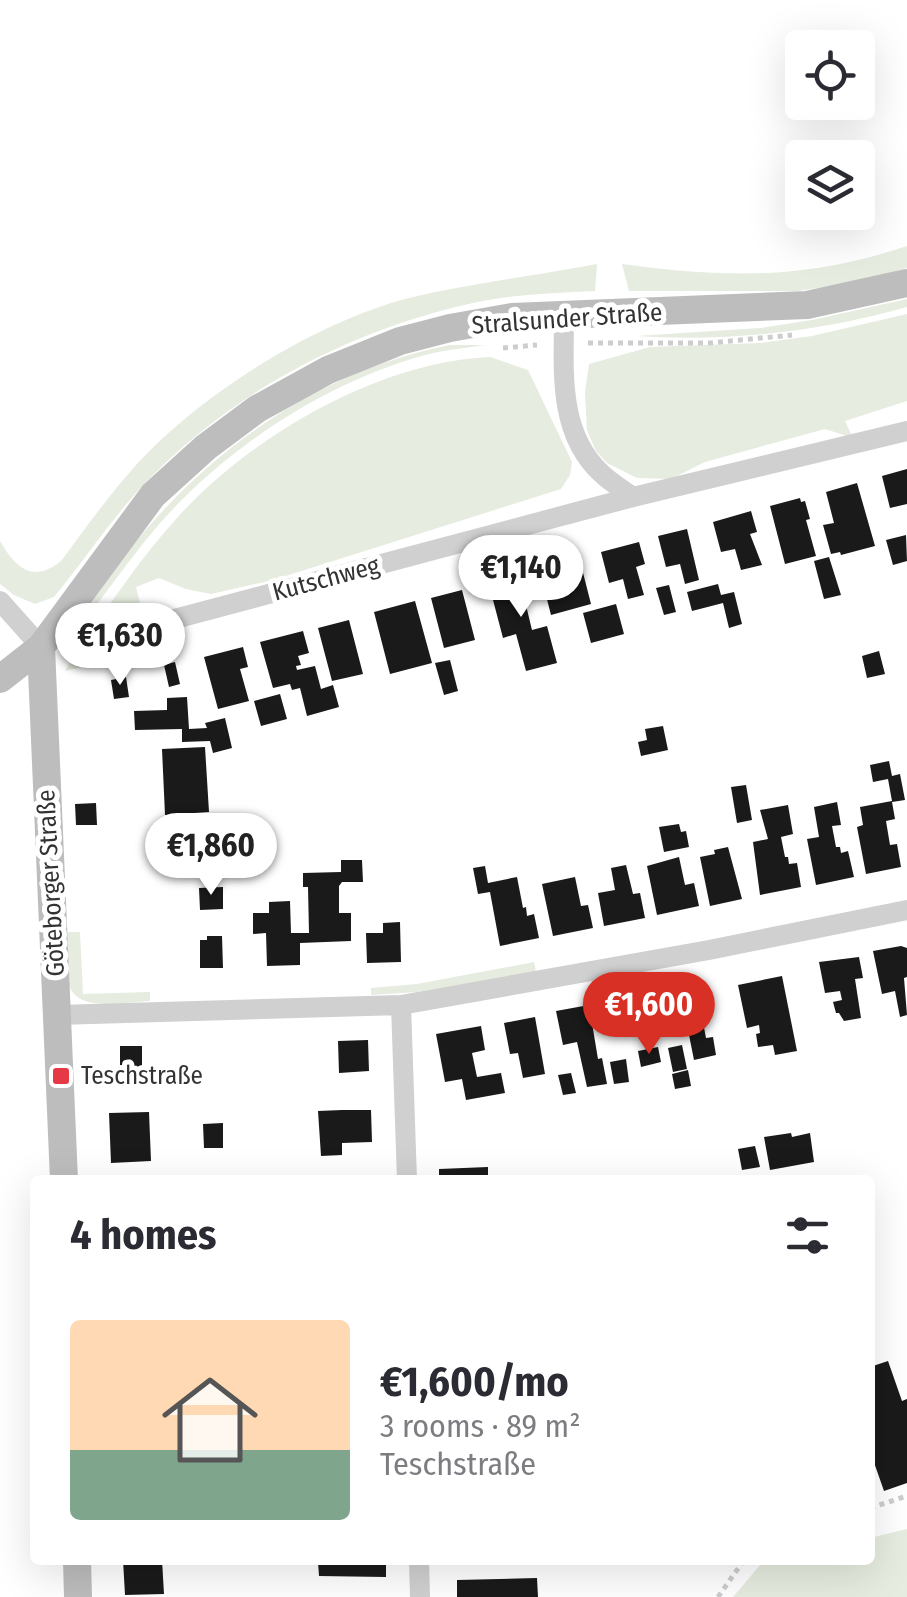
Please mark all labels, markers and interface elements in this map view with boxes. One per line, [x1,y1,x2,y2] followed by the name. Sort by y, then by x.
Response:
[785,30,875,230] map controls
[785,30,875,120] button: locate
[785,140,875,230] button: layers
[471,297,663,341] street label: Stralsunder Straße
[440,535,602,620] pin: €1,140
[480,548,562,586] text: €1,140
[269,550,383,608] street label: Kutschweg
[39,603,201,688] pin: €1,630
[77,616,163,654] text: €1,630
[31,789,71,977] street label: Göteborger Straße
[130,813,292,898] pin: €1,860
[167,826,255,864] text: €1,860
[568,972,730,1057] pin: €1,600
[605,985,693,1023] text: €1,600
[81,1061,203,1091] place label: Teschstraße
[50,1065,72,1087] marker: Teschstraße
[780,1208,835,1263] icon: filters
[70,1210,217,1260] text: 4 homes
[380,1357,569,1407] text: €1,600/mo
[150,1360,270,1480] icon: home
[380,1407,581,1445] text: 3 rooms · 89 m²
[380,1445,536,1483] text: Teschstraße

